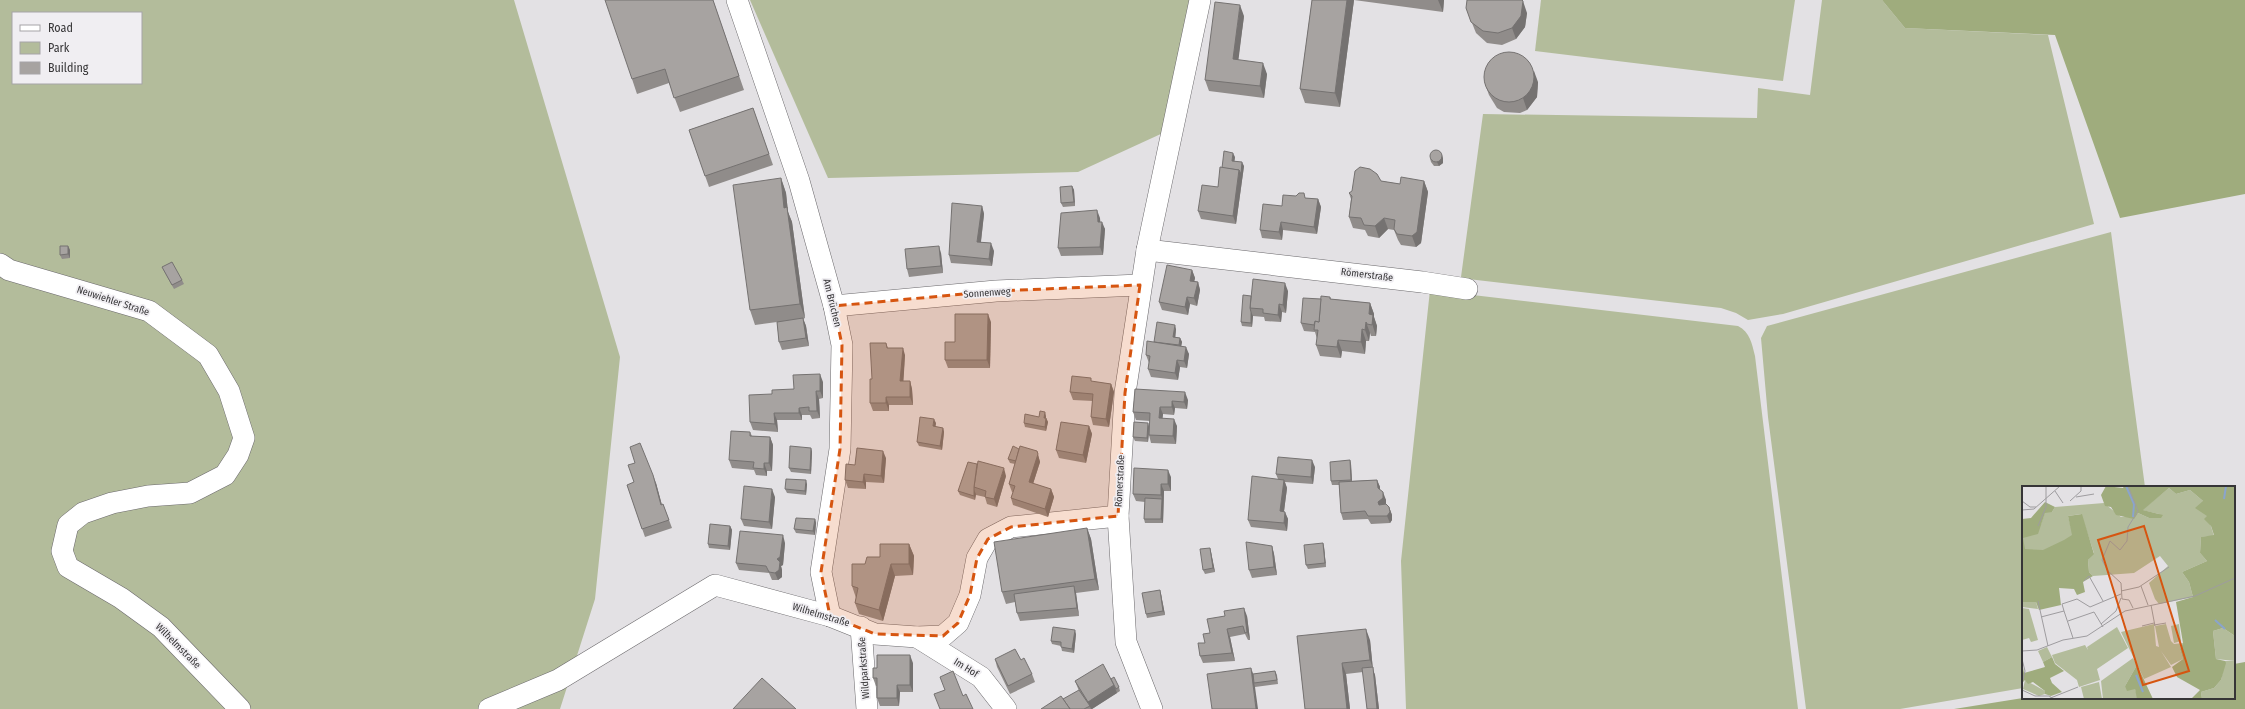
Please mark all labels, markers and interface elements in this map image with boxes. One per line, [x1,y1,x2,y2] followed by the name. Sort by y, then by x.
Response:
[12,12,142,84] legend
[48,21,73,35] text: Road
[48,41,70,55] text: Park
[48,61,89,75] text: Building
[1340,266,1394,284] street label: Römerstraße
[820,278,844,328] street label: Am Brüchen
[75,284,151,318] street label: Neuwiehler Straße
[963,285,1011,301] street label: Sonnenweg
[1113,454,1127,508] street label: Römerstraße
[2022,486,2235,699] inset map
[791,601,851,629] street label: Wilhelmstraße
[153,621,203,671] street label: Wilhelmstraße
[856,637,872,699] street label: Wildparkstraße
[951,656,981,681] street label: Im Hof

